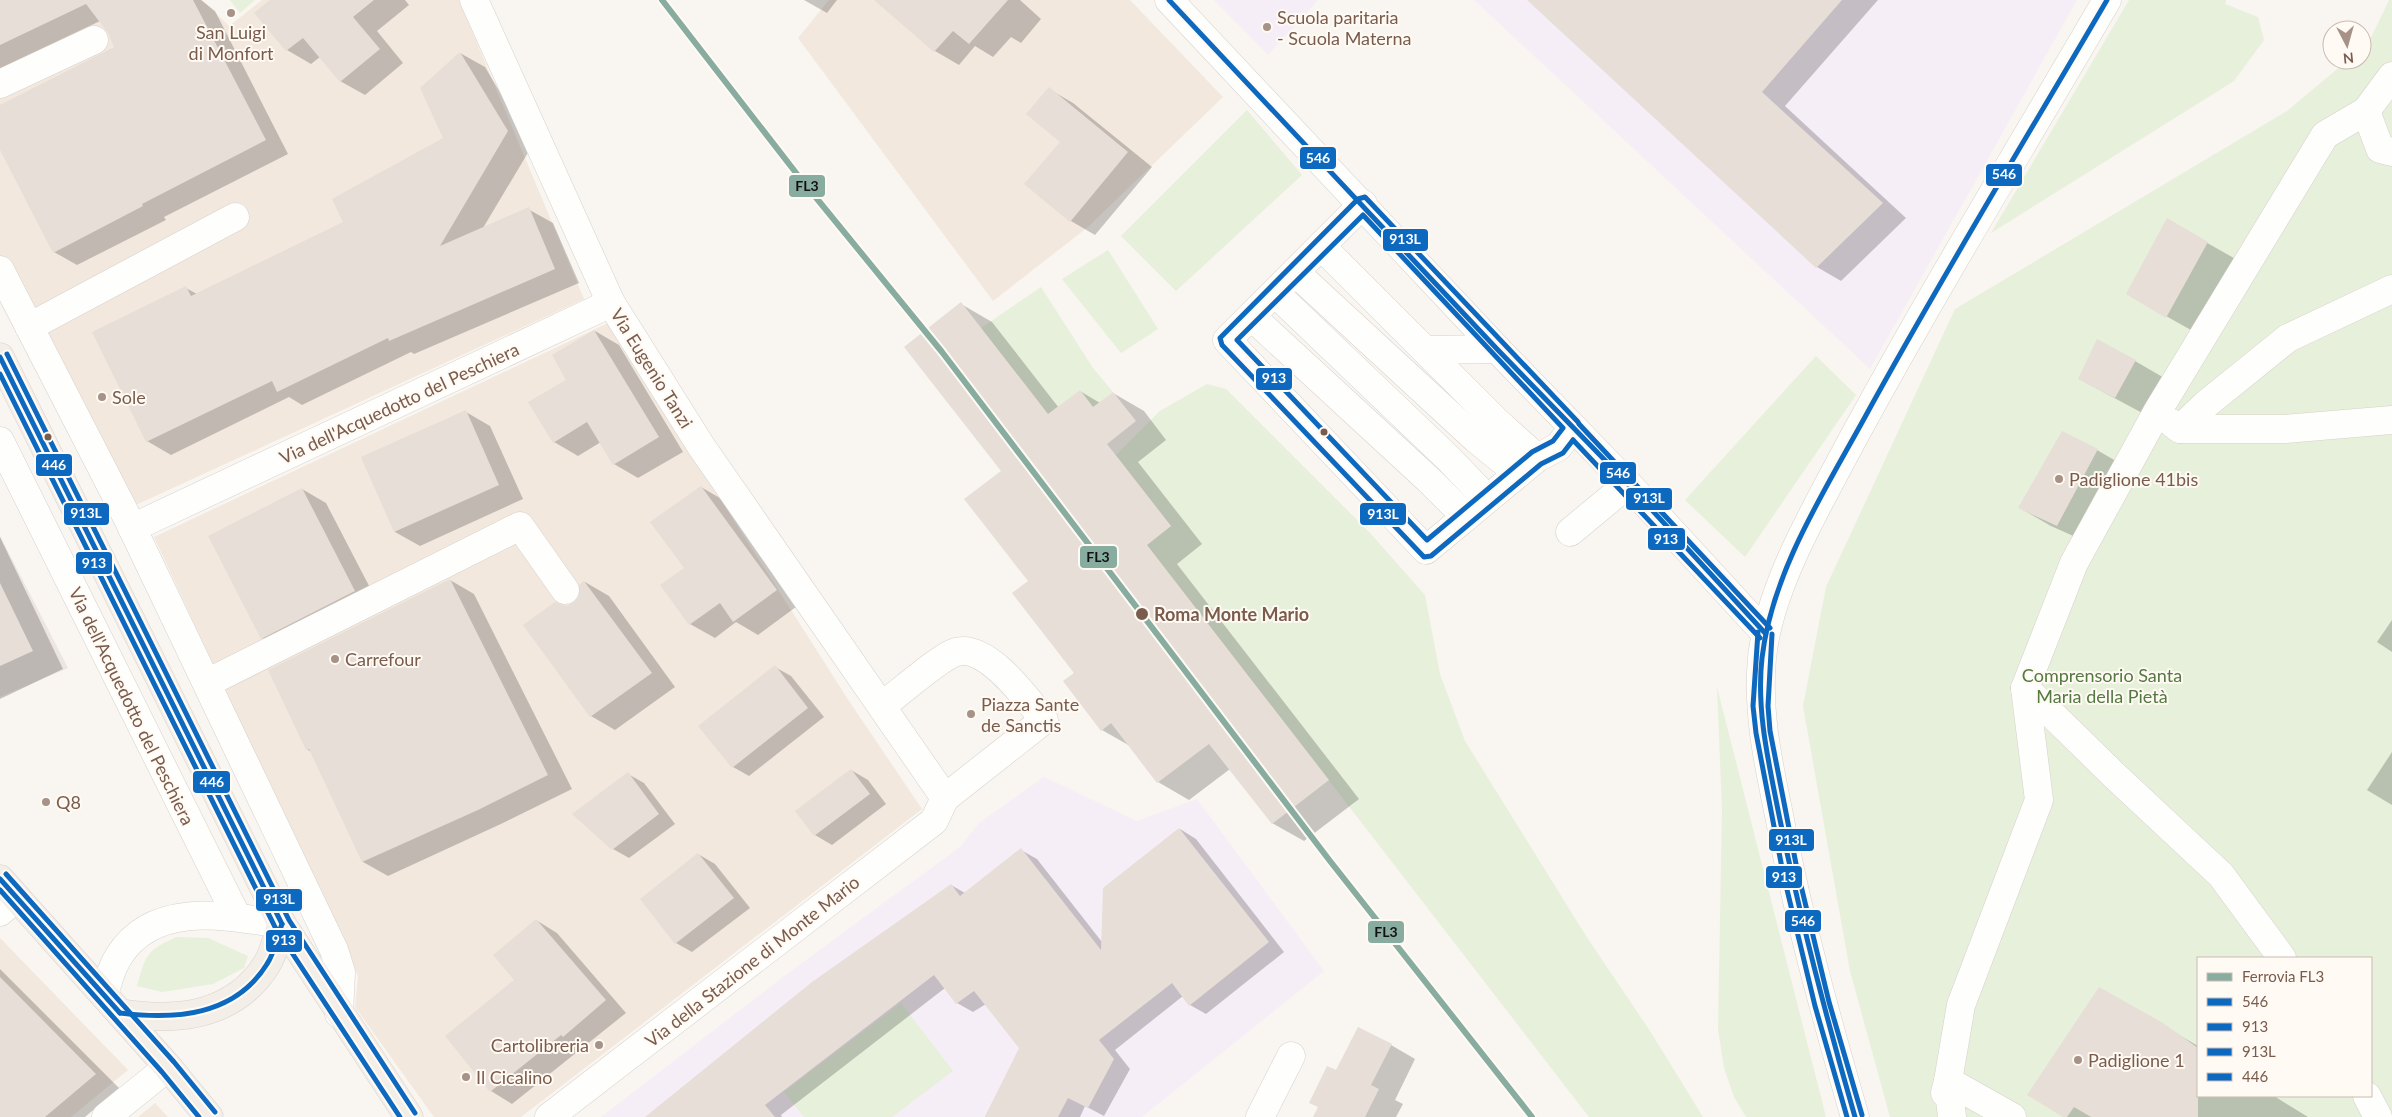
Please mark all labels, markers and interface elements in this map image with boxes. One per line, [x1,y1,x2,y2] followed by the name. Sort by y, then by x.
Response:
[1277,6,1411,49] place label: Scuola paritaria - Scuola Materna
[225,7,237,19] marker: San Luigi di Monfort
[2322,20,2372,70] north arrow
[189,21,274,64] place label: San Luigi di Monfort
[1261,21,1273,33] marker: Scuola paritaria - Scuola Materna
[2342,49,2355,67] text: N
[1299,146,1337,170] line badge: 546
[1306,149,1330,166] text: 546
[1985,163,2023,187] line badge: 546
[1992,165,2016,182] text: 546
[788,174,826,198] line badge: FL3
[795,177,819,194] text: FL3
[1382,228,1429,252] line badge: 913L
[1389,230,1422,247] text: 913L
[606,304,698,432] street label: Via Eugenio Tanzi
[276,338,522,468] street label: Via dell'Acquedotto del Peschiera
[1255,367,1293,391] line badge: 913
[1262,369,1286,386] text: 913
[112,386,146,408] place label: Sole
[96,391,108,403] marker: Sole
[1319,427,1329,437] unlabelled marker
[43,432,53,442] unlabelled marker
[35,453,73,477] line badge: 446
[42,456,66,473] text: 446
[1599,461,1637,485] line badge: 546
[1606,464,1630,481] text: 546
[2069,468,2198,490] place label: Padiglione 41bis
[2053,473,2065,485] marker: Padiglione 41bis
[1625,487,1673,511] line badge: 913L
[1633,489,1666,506] text: 913L
[63,502,110,526] line badge: 913L
[1359,502,1407,526] line badge: 913L
[70,504,103,521] text: 913L
[1367,505,1400,522] text: 913L
[1647,527,1686,551] line badge: 913
[1654,530,1678,547] text: 913
[1079,545,1118,569] line badge: FL3
[1086,548,1110,565] text: FL3
[75,551,113,575] line badge: 913
[82,554,106,571] text: 913
[65,583,199,829] street label: Via dell'Acquedotto del Peschiera
[1154,603,1309,625] place label: Roma Monte Mario
[1134,606,1150,622] marker: Roma Monte Mario
[345,648,421,670] place label: Carrefour
[329,653,341,665] marker: Carrefour
[2022,664,2182,707] park label: Comprensorio Santa Maria della Pietà
[981,693,1079,736] place label: Piazza Sante de Sanctis
[965,708,977,720] marker: Piazza Sante de Sanctis
[192,770,231,794] line badge: 446
[200,773,224,790] text: 446
[56,791,81,813] place label: Q8
[40,796,52,808] marker: Q8
[1768,828,1815,852] line badge: 913L
[1775,831,1808,848] text: 913L
[1765,865,1803,889] line badge: 913
[1772,868,1796,885] text: 913
[640,871,864,1051] street label: Via della Stazione di Monte Mario
[255,888,303,912] line badge: 913L
[263,890,296,907] text: 913L
[1784,909,1822,933] line badge: 546
[1791,912,1815,929] text: 546
[1367,920,1405,944] line badge: FL3
[1374,923,1398,940] text: FL3
[265,929,303,953] line badge: 913
[272,931,296,948] text: 913
[2197,957,2372,1097] legend
[2242,967,2324,985] text: Ferrovia FL3
[2242,992,2268,1010] text: 546
[2242,1017,2268,1035] text: 913
[491,1034,589,1056] place label: Cartolibreria
[593,1039,605,1051] marker: Cartolibreria
[2242,1042,2276,1060] text: 913L
[2088,1049,2185,1071] place label: Padiglione 1
[2072,1054,2084,1066] marker: Padiglione 1
[476,1066,552,1088] place label: Il Cicalino
[2242,1067,2268,1085] text: 446
[460,1071,472,1083] marker: Il Cicalino

